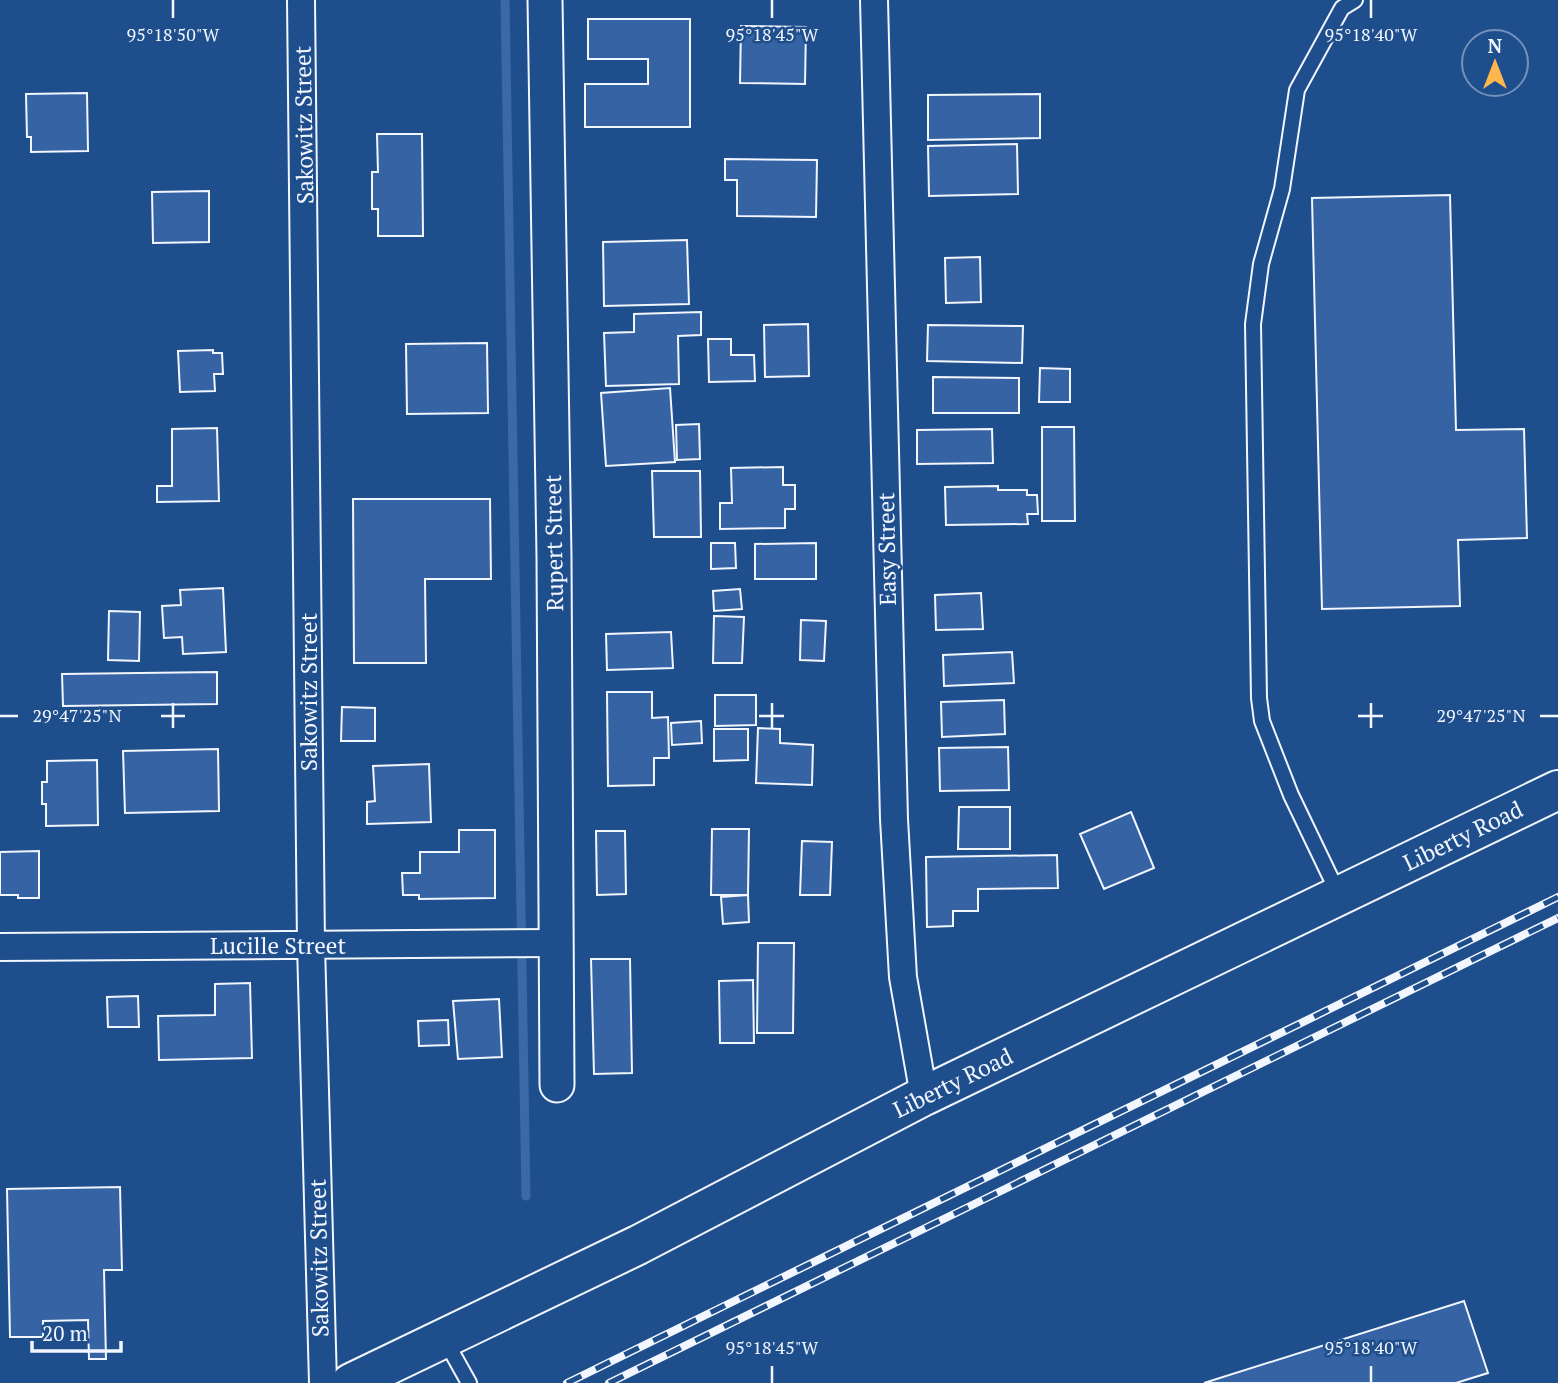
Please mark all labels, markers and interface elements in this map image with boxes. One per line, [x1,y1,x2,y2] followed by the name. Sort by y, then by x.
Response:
[127,22,220,46] text: 95°18'50"W
[726,22,819,46] text: 95°18'45"W
[1325,22,1418,46] text: 95°18'40"W
[1460,28,1530,98] north arrow
[1488,33,1503,58] text: N
[287,45,320,204] street label: Sakowitz Street
[537,474,570,612] street label: Rupert Street
[870,492,903,606] street label: Easy Street
[293,612,324,771] street label: Sakowitz Street
[32,703,122,727] text: 29°47'25"N
[1436,703,1526,727] text: 29°47'25"N
[1398,793,1528,878] street label: Liberty Road
[210,930,346,961] street label: Lucille Street
[888,1040,1018,1125] street label: Liberty Road
[302,1178,335,1337] street label: Sakowitz Street
[32,1310,121,1354] scale bar
[42,1319,88,1347] text: 20 m
[726,1335,819,1359] text: 95°18'45"W
[1325,1335,1418,1359] text: 95°18'40"W

